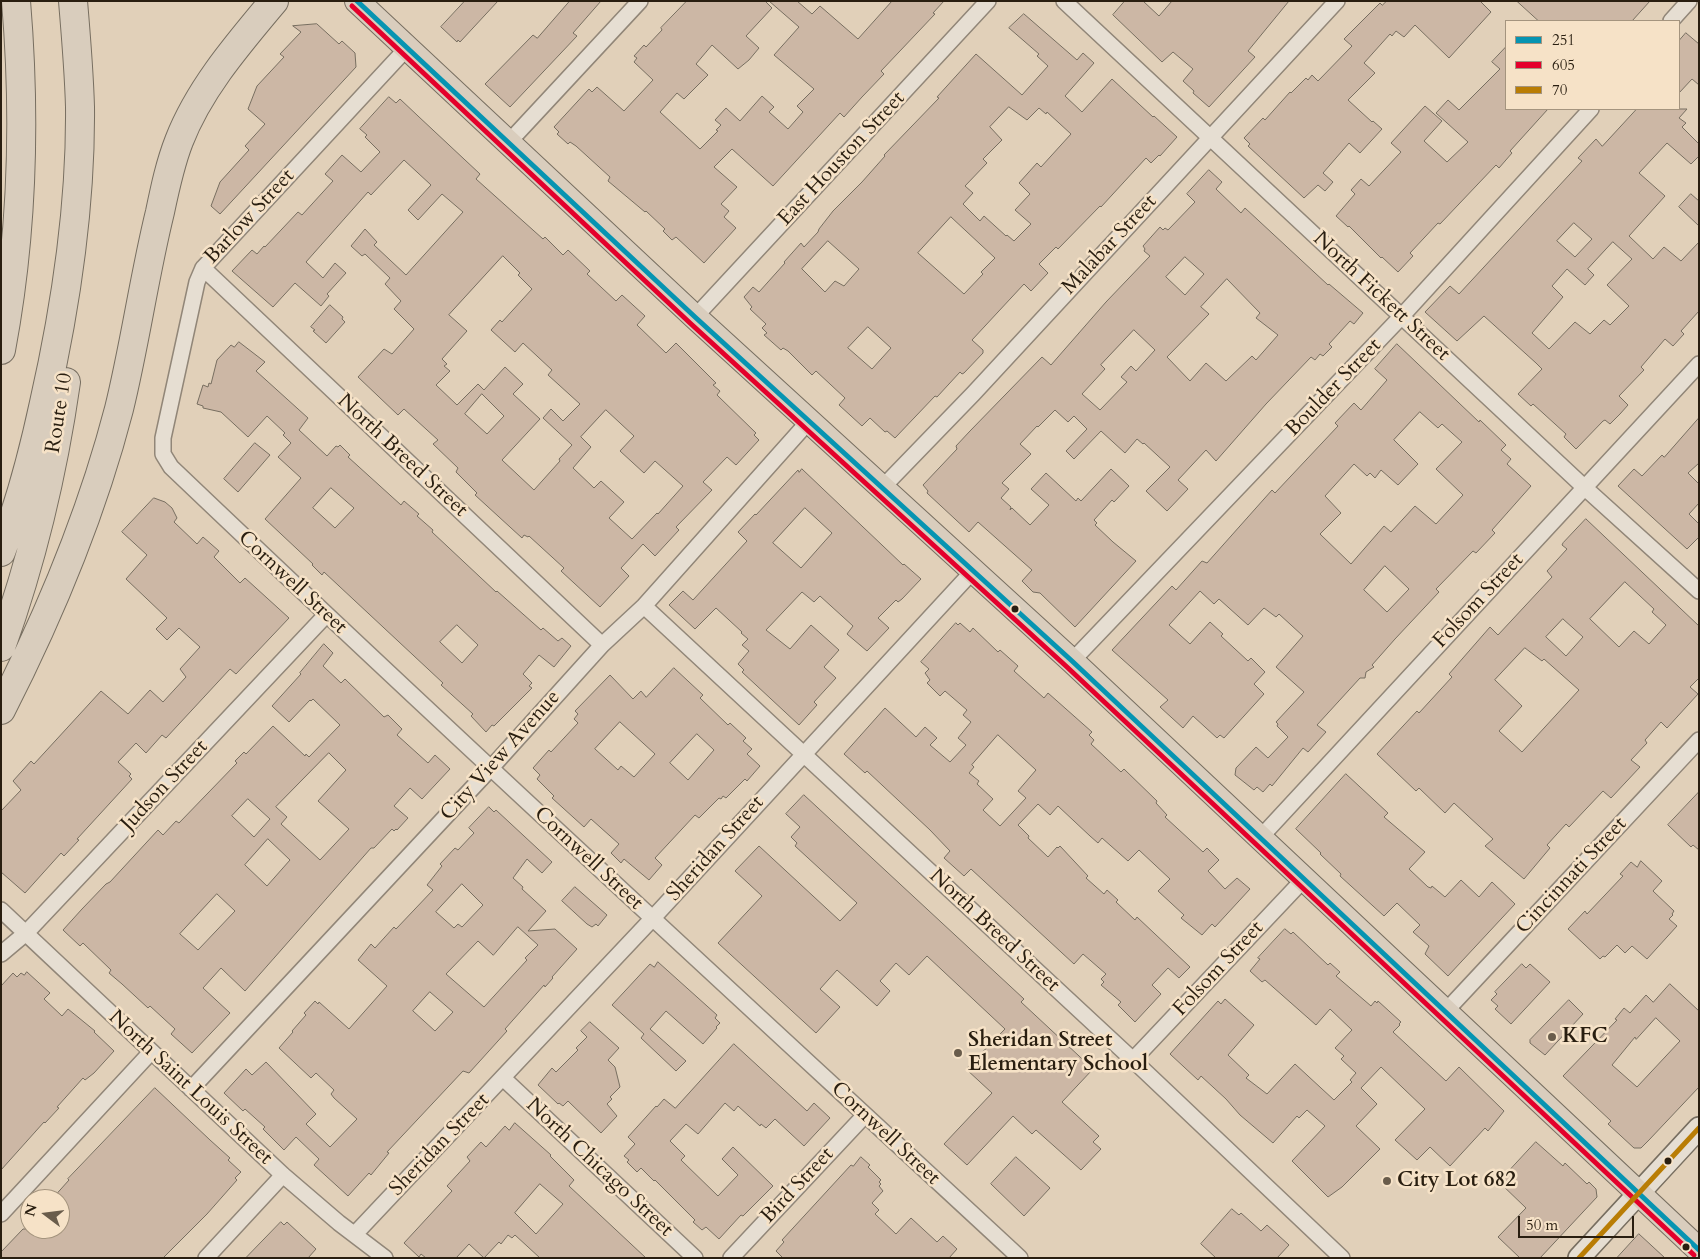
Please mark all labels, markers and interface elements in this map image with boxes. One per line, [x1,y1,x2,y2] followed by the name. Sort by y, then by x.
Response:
[1505,20,1680,110] legend
[1552,30,1575,50] text: 251
[1552,55,1575,75] text: 605
[1552,80,1567,100] text: 70
[773,86,911,232] street label: East Houston Street
[200,164,300,270] street label: Barlow Street
[1057,190,1163,300] street label: Malabar Street
[1307,227,1455,367] street label: North Fickett Street
[1281,334,1387,442] street label: Boulder Street
[41,371,79,455] street label: Route 10
[332,389,472,523] street label: North Breed Street
[232,526,352,640] street label: Cornwell Street
[1429,548,1529,654] street label: Folsom Street
[1010,604,1020,614] unlabelled marker
[436,686,566,826] street label: City View Avenue
[116,735,214,837] street label: Judson Street
[662,791,770,907] street label: Sheridan Street
[528,802,648,916] street label: Cornwell Street
[1511,812,1633,940] street label: Cincinnati Street
[924,864,1064,998] street label: North Breed Street
[1169,916,1269,1022] street label: Folsom Street
[103,1005,277,1171] street label: North Saint Louis Street
[1562,1024,1608,1050] place label: KFC
[968,1028,1148,1078] place label: Sheridan Street Elementary School
[1546,1031,1558,1043] marker: KFC
[952,1047,964,1059] marker: Sheridan Street Elementary School
[825,1077,945,1191] street label: Cornwell Street
[385,1088,495,1202] street label: Sheridan Street
[520,1093,678,1243] street label: North Chicago Street
[756,1143,840,1229] street label: Bird Street
[1663,1156,1673,1166] unlabelled marker
[1397,1168,1516,1194] place label: City Lot 682
[1381,1175,1393,1187] marker: City Lot 682
[20,1189,70,1239] north arrow
[20,1202,42,1219] text: N
[1520,1206,1636,1238] scale bar
[1526,1215,1558,1235] text: 50 m
[1681,1242,1691,1252] unlabelled marker

